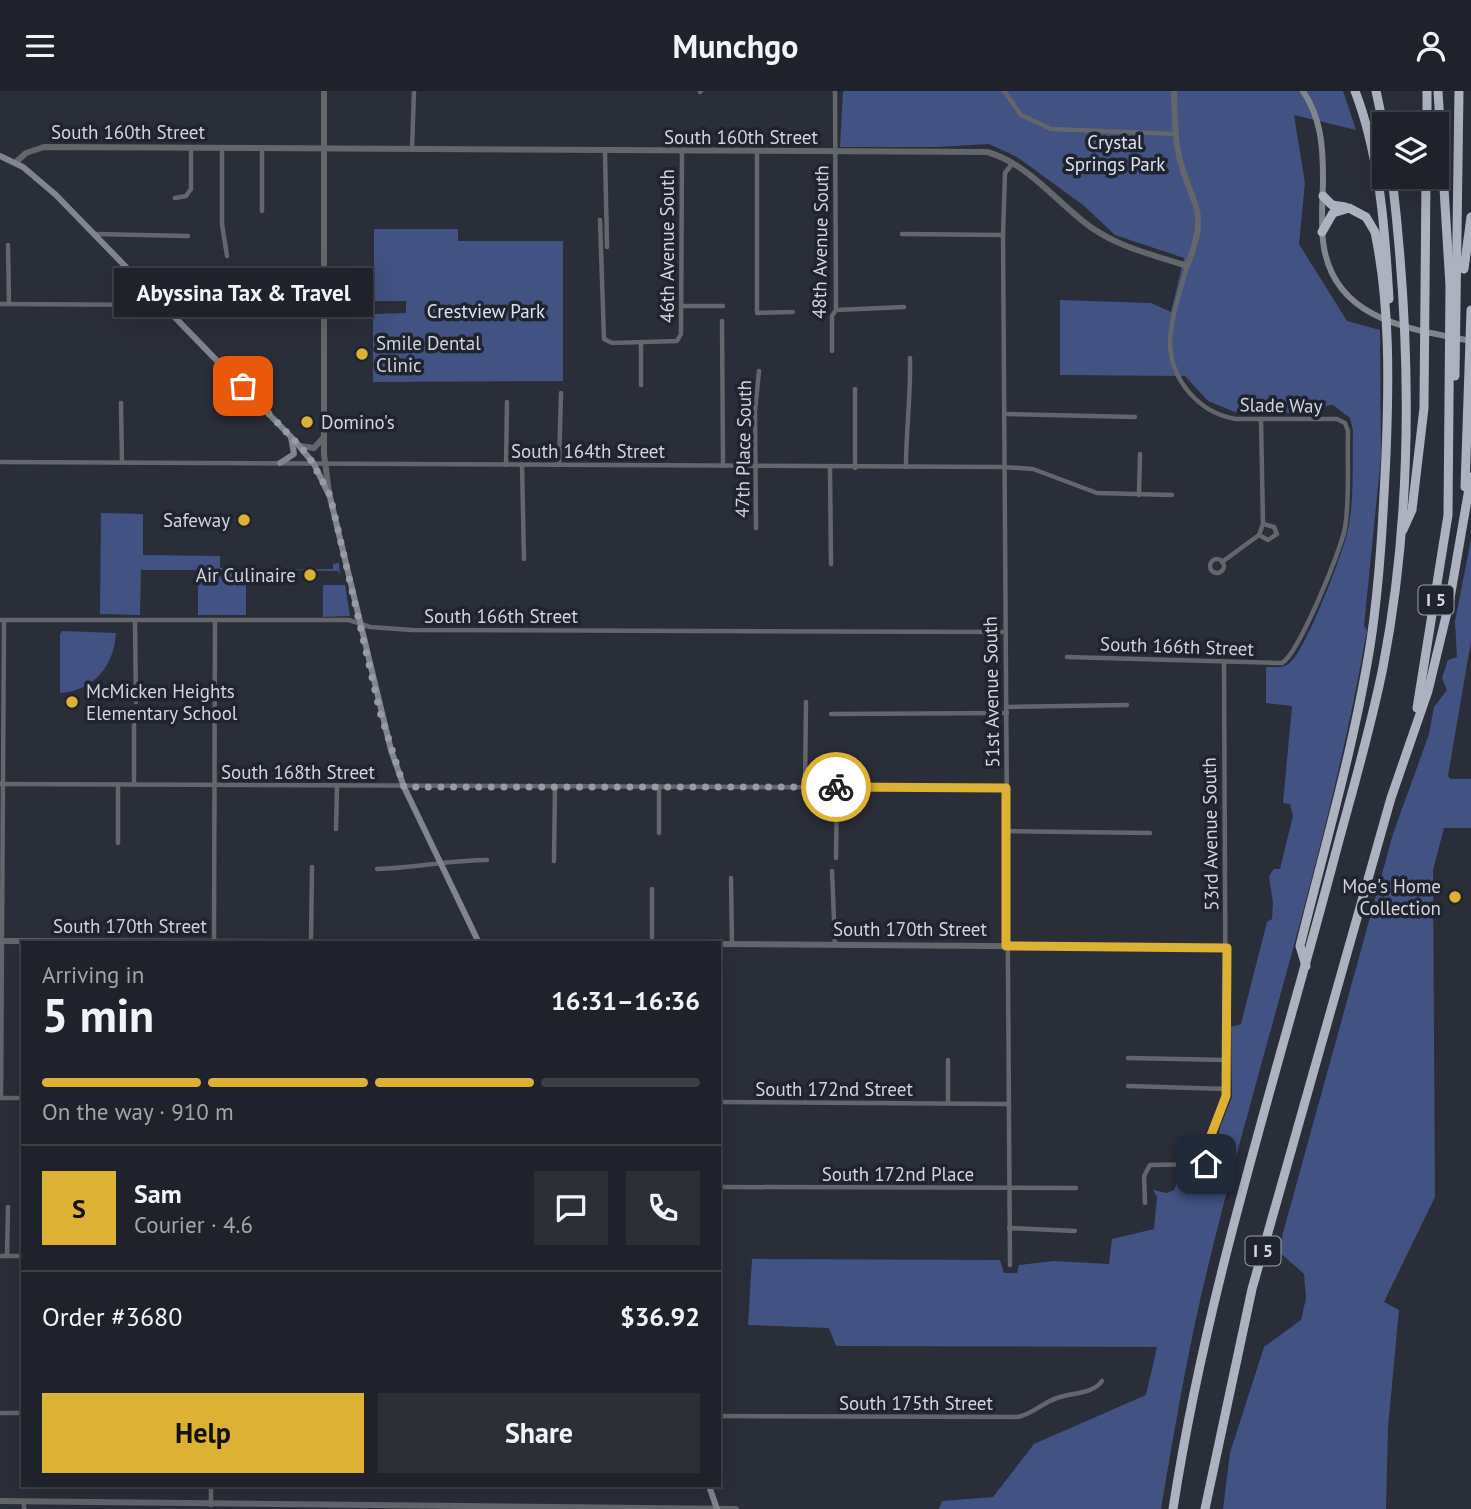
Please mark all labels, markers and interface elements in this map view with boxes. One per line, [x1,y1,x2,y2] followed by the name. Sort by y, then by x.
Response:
[673,25,798,67] text: Munchgo
[21,27,59,65] icon: menu
[1412,27,1450,65] icon: person
[1372,112,1449,189] map controls
[1372,112,1449,189] button: layers
[51,120,206,144] street label: South 160th Street
[664,125,819,149] street label: South 160th Street
[1065,130,1165,176] park label: Crystal Springs Park
[807,165,833,319] street label: 48th Avenue South
[655,169,679,323] street label: 46th Avenue South
[114,267,372,316] callout: Abyssina Tax & Travel
[137,278,350,307] text: Abyssina Tax & Travel
[427,299,545,323] park label: Crestview Park
[376,331,481,377] place label: Smile Dental Clinic
[354,346,370,362] marker: Smile Dental Clinic
[213,356,273,416] pin
[224,367,262,405] icon: bag
[730,380,756,518] street label: 47th Place South
[1239,392,1323,418] street label: Slade Way
[321,410,395,434] place label: Domino's
[299,414,315,430] marker: Domino's
[511,439,666,463] street label: South 164th Street
[163,508,230,532] place label: Safeway
[236,512,252,528] marker: Safeway
[196,563,296,587] place label: Air Culinaire
[302,567,318,583] marker: Air Culinaire
[1418,585,1454,615] road number: I 5
[424,604,579,628] street label: South 166th Street
[978,616,1004,768] street label: 51st Avenue South
[1100,631,1255,661] street label: South 166th Street
[86,679,238,725] place label: McMicken Heights Elementary School
[64,694,80,710] marker: McMicken Heights Elementary School
[801,752,871,822] courier
[1197,757,1223,911] street label: 53rd Avenue South
[221,760,376,784] street label: South 168th Street
[817,768,855,806] icon: bike
[1342,874,1441,920] place label: Moe's Home Collection
[1447,889,1463,905] marker: Moe's Home Collection
[53,914,208,938] street label: South 170th Street
[833,917,988,941] street label: South 170th Street
[42,960,144,989] text: Arriving in
[551,984,700,1017] text: 16:31–16:36
[42,985,154,1045] text: 5 min
[755,1077,913,1101] street label: South 172nd Street
[42,1097,234,1126] text: On the way · 910 m
[1176,1134,1236,1194] pin
[1187,1145,1225,1183] icon: home
[822,1162,974,1186] street label: South 172nd Place
[534,1171,608,1245] button: chat
[626,1171,700,1245] button: phone
[134,1177,182,1210] text: Sam
[72,1192,86,1225] text: S
[134,1210,253,1239] text: Courier · 4.6
[1246,1237,1280,1266] road number: I 5
[42,1300,182,1333] text: Order #3680
[620,1300,700,1333] text: $36.92
[839,1391,994,1415] street label: South 175th Street
[42,1393,364,1473] button: Help
[378,1393,700,1473] button: Share

